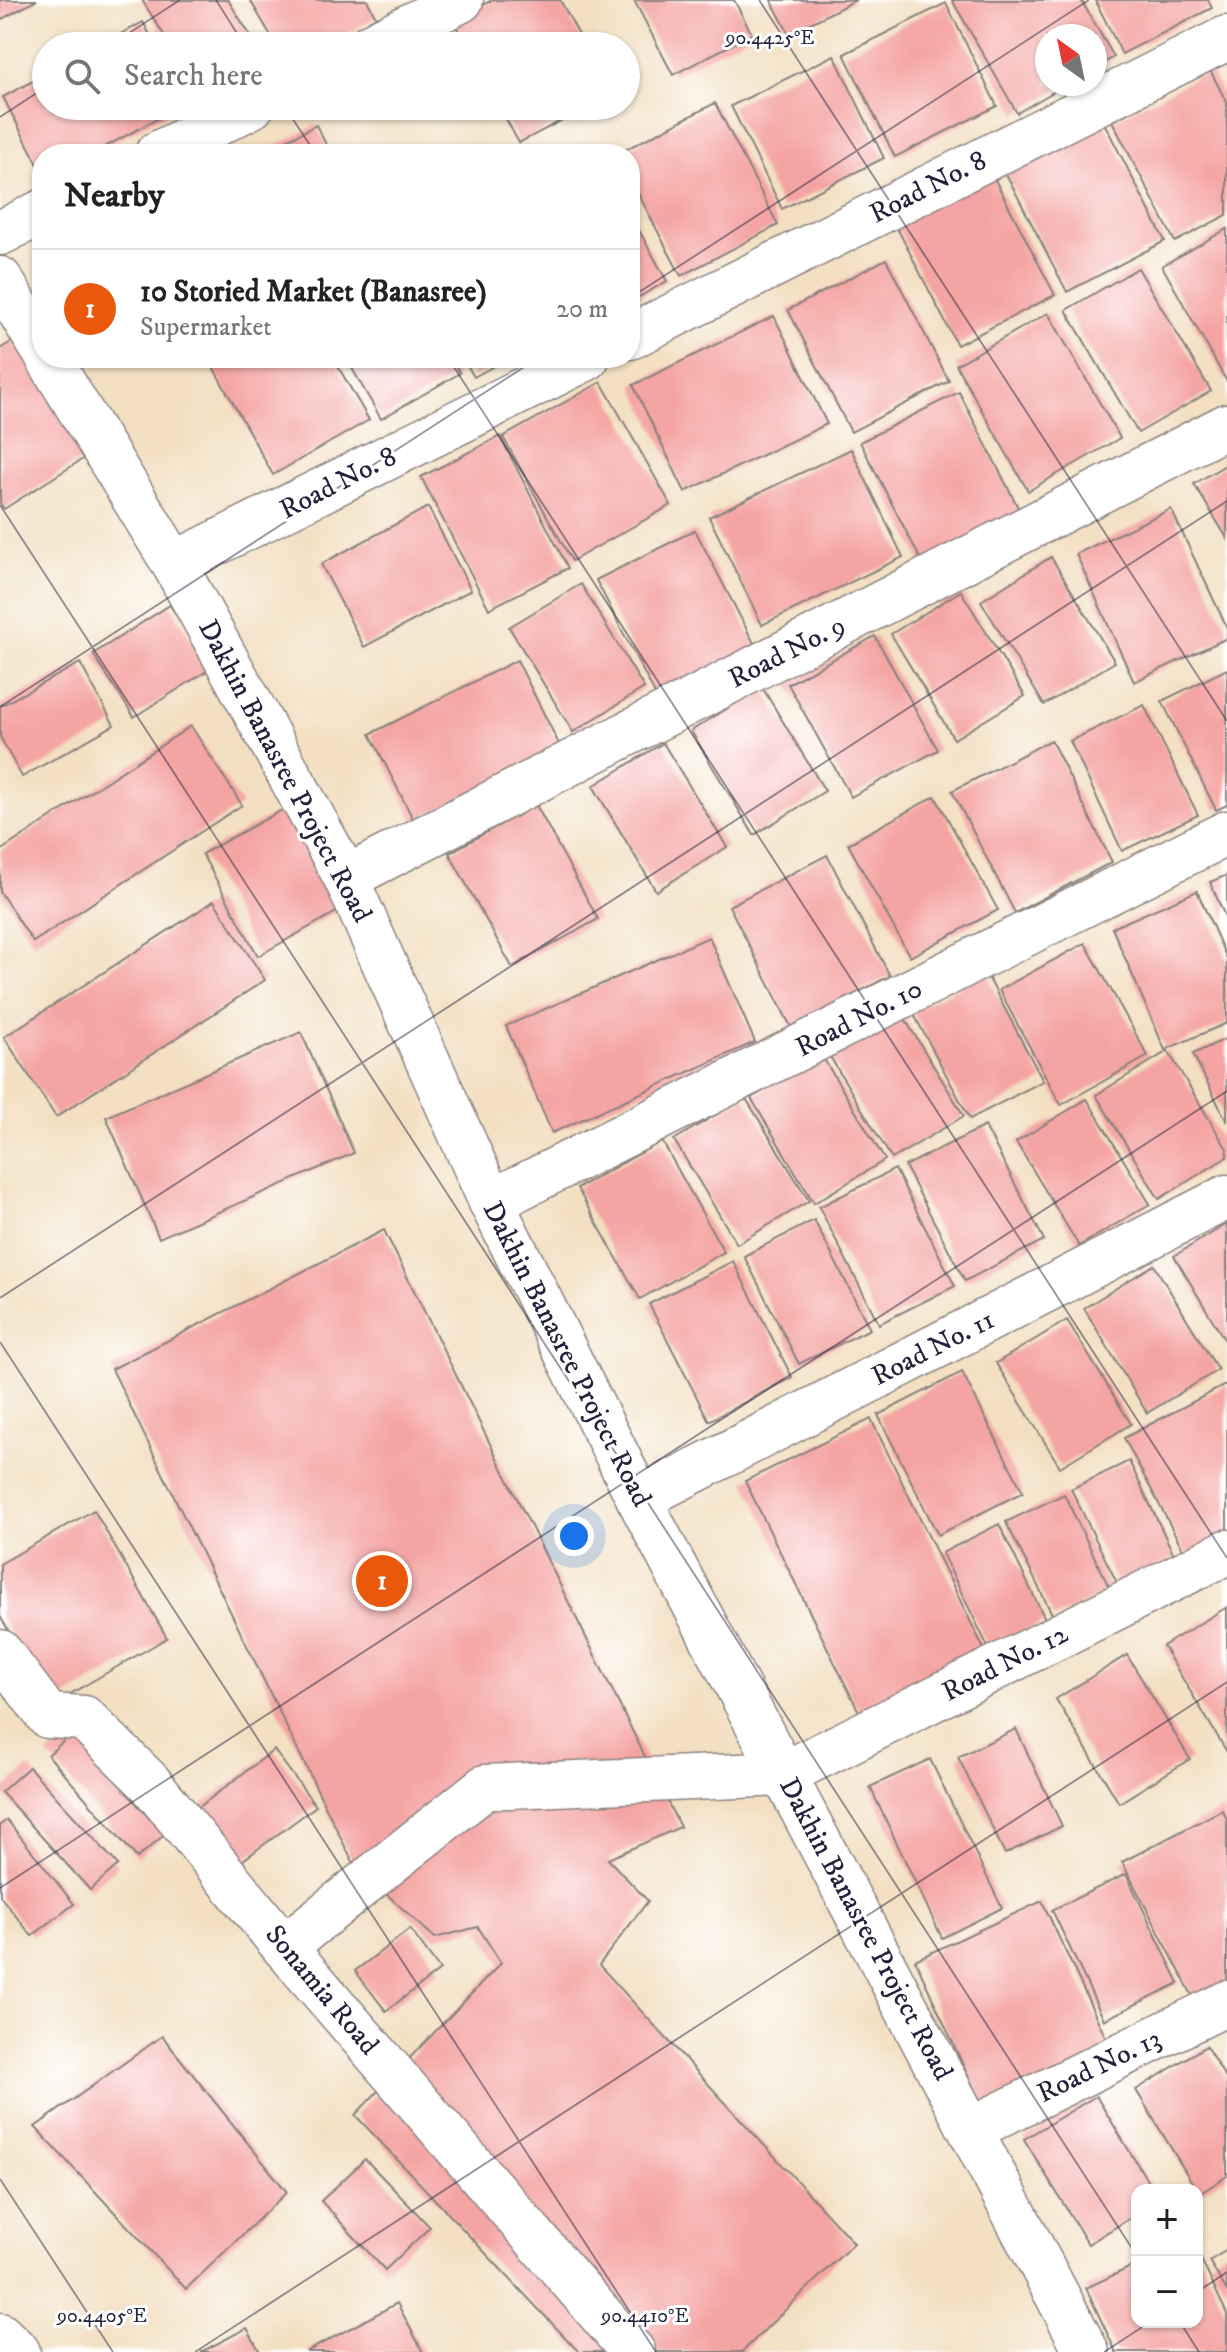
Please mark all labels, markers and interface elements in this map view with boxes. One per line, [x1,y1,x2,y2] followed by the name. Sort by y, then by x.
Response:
[1035,24,1107,96] north arrow
[725,26,814,51] text: 90.4425°E
[32,32,640,120] search box
[60,54,104,98] icon: search
[124,58,263,95] text: Search here
[864,143,992,231] street label: Road No. 8
[64,175,165,217] text: Nearby
[140,274,487,311] text: 10 Storied Market (Banasree)
[85,293,95,326] text: 1
[556,293,608,326] text: 20 m
[140,311,272,344] text: Supermarket
[274,439,402,527] street label: Road No. 8
[723,608,851,696] street label: Road No. 9
[190,614,380,928] street label: Dakhin Banasree Project Road
[790,971,928,1065] street label: Road No. 10
[475,1196,659,1513] street label: Dakhin Banasree Project Road
[866,1302,1000,1394] street label: Road No. 11
[554,1516,594,1556] your location
[356,1551,408,1611] pin: 1
[936,1616,1074,1710] street label: Road No. 12
[771,1772,961,2086] street label: Dakhin Banasree Project Road
[258,1918,387,2062] street label: Sonamia Road
[1031,2021,1167,2111] street label: Road No. 13
[1131,2184,1203,2328] map controls
[1131,2184,1203,2256] button: +
[1131,2256,1203,2328] button: −
[56,2304,147,2329] text: 90.4405°E
[600,2304,689,2329] text: 90.4410°E

